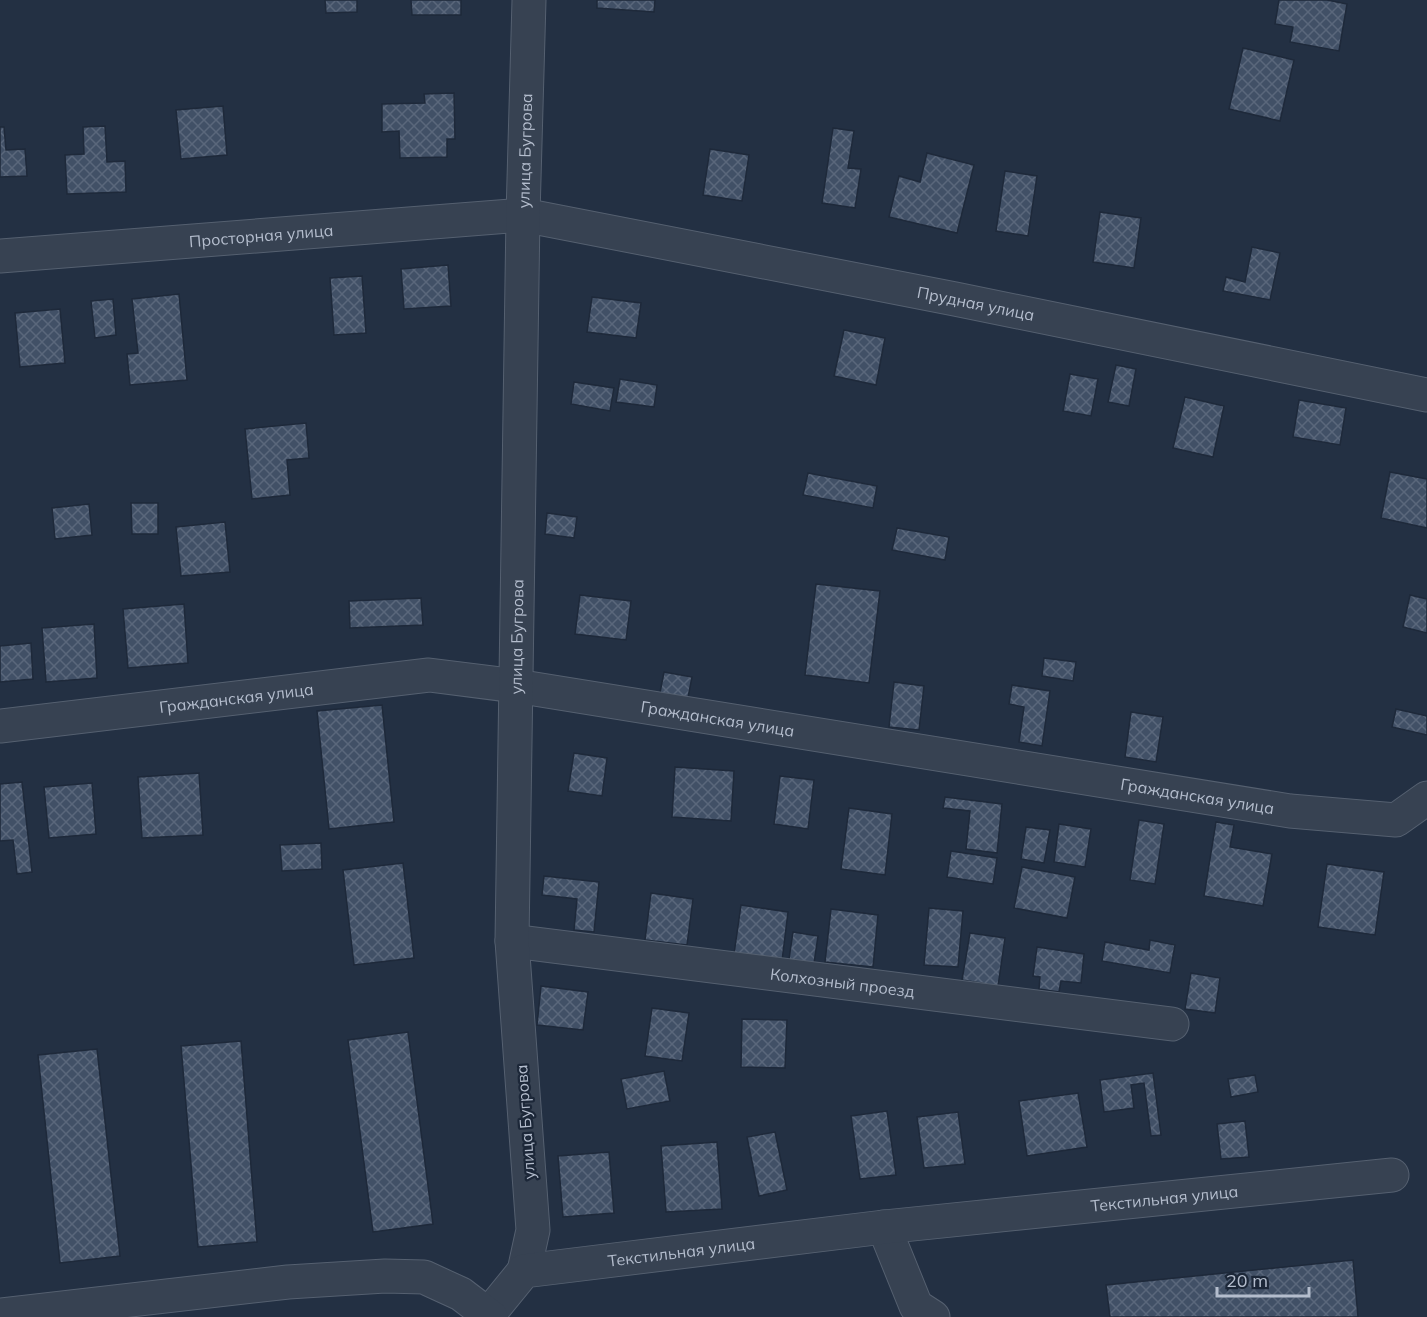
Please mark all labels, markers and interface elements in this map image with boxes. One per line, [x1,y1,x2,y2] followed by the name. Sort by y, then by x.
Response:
[513,93,536,209] street label: улица Бугрова
[188,220,334,251] street label: Просторная улица
[916,282,1036,325] street label: Прудная улица
[506,579,527,695] street label: улица Бугрова
[158,679,315,717] street label: Гражданская улица
[639,696,796,741] street label: Гражданская улица
[1119,774,1276,818] street label: Гражданская улица
[769,964,916,1002] street label: Колхозный проезд
[511,1064,539,1180] street label: улица Бугрова
[1090,1181,1239,1216] street label: Текстильная улица
[607,1233,756,1271] street label: Текстильная улица
[1217,1260,1308,1298] scale bar
[1226,1269,1268,1292] text: 20 m

